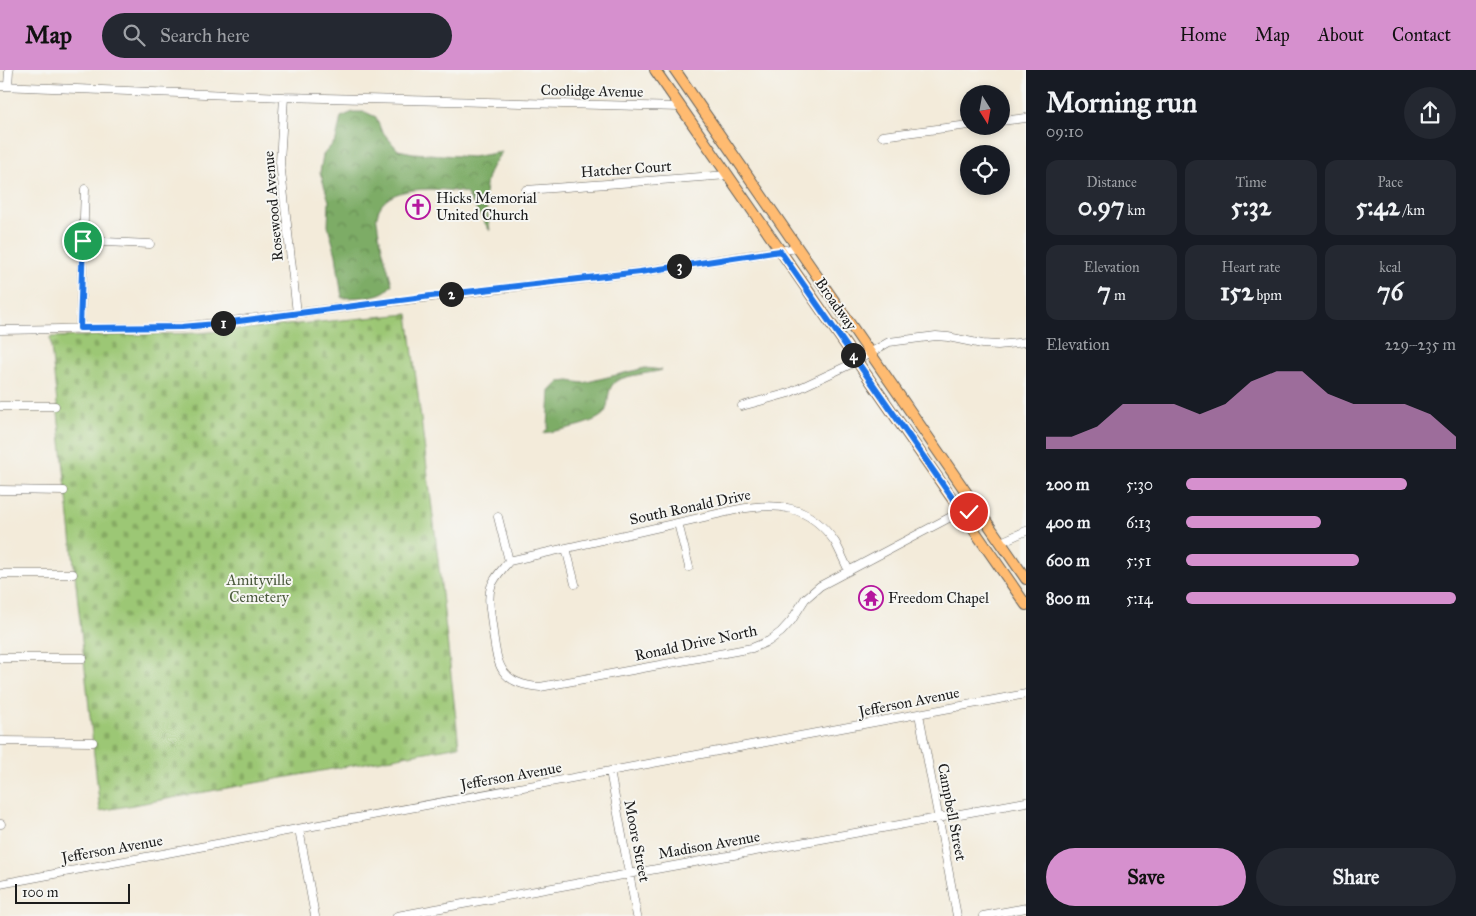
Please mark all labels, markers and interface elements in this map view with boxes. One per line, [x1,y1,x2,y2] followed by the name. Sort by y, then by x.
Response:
[102,13,452,58] search box
[25,20,72,50] text: Map
[120,21,148,49] icon: search
[160,24,250,47] text: Search here
[1180,24,1227,46] text: Home
[1255,24,1290,46] text: Map
[1318,24,1364,46] text: About
[1392,24,1451,46] text: Contact
[541,81,643,101] street label: Coolidge Avenue
[960,85,1010,135] north arrow
[960,85,1010,195] map controls
[1046,85,1197,120] text: Morning run
[1404,87,1456,139] button: share
[1046,122,1084,141] text: 09:10
[960,145,1010,195] button: locate
[259,150,287,262] street label: Rosewood Avenue
[580,157,673,181] street label: Hatcher Court
[1087,174,1137,191] text: Distance
[1235,174,1266,191] text: Time
[1378,174,1403,191] text: Pace
[436,189,538,224] place label: Hicks Memorial United Church
[1078,191,1124,222] text: 0.97
[1231,191,1271,222] text: 5:32
[1356,191,1400,222] text: 5:42
[405,194,431,220] church icon: Hicks Memorial United Church
[1124,202,1146,219] text: km
[1400,202,1425,219] text: /km
[62,220,104,262] pin
[69,227,97,255] icon: arrive
[666,254,692,278] pin: 3
[677,258,682,275] text: 3
[1084,259,1139,276] text: Elevation
[1222,259,1280,276] text: Heart rate
[1379,259,1401,276] text: kcal
[811,274,861,334] street label: Broadway
[1098,276,1111,307] text: 7
[1220,276,1254,307] text: 152
[1377,276,1403,307] text: 76
[438,282,464,306] pin: 2
[448,286,455,303] text: 2
[1111,287,1126,304] text: m
[1254,287,1282,304] text: bpm
[210,310,236,336] pin: 1
[221,315,226,332] text: 1
[1046,335,1110,354] text: Elevation
[1385,335,1456,354] text: 229–235 m
[840,342,866,368] pin: 4
[850,347,857,364] text: 4
[1046,475,1089,494] text: 200 m
[1126,475,1153,494] text: 5:30
[628,485,752,529] street label: South Ronald Drive
[948,491,990,533] pin
[955,498,983,526] icon: check
[1046,513,1090,532] text: 400 m
[1126,513,1151,532] text: 6:13
[1046,551,1090,570] text: 600 m
[1126,551,1151,570] text: 5:51
[226,571,291,606] park label: Amityville Cemetery
[858,585,884,611] temple icon: Freedom Chapel
[888,589,990,607] place label: Freedom Chapel
[1046,589,1090,608] text: 800 m
[1126,589,1153,608] text: 5:14
[633,621,759,665] street label: Ronald Drive North
[855,683,961,722] street label: Jefferson Avenue
[457,758,563,795] street label: Jefferson Avenue
[934,762,970,863] street label: Campbell Street
[620,799,654,884] street label: Moore Street
[657,827,761,863] street label: Madison Avenue
[58,831,164,868] street label: Jefferson Avenue
[1046,848,1246,906] button: Save
[1256,848,1456,906] button: Share
[15,881,130,904] scale bar
[22,884,59,901] text: 100 m

